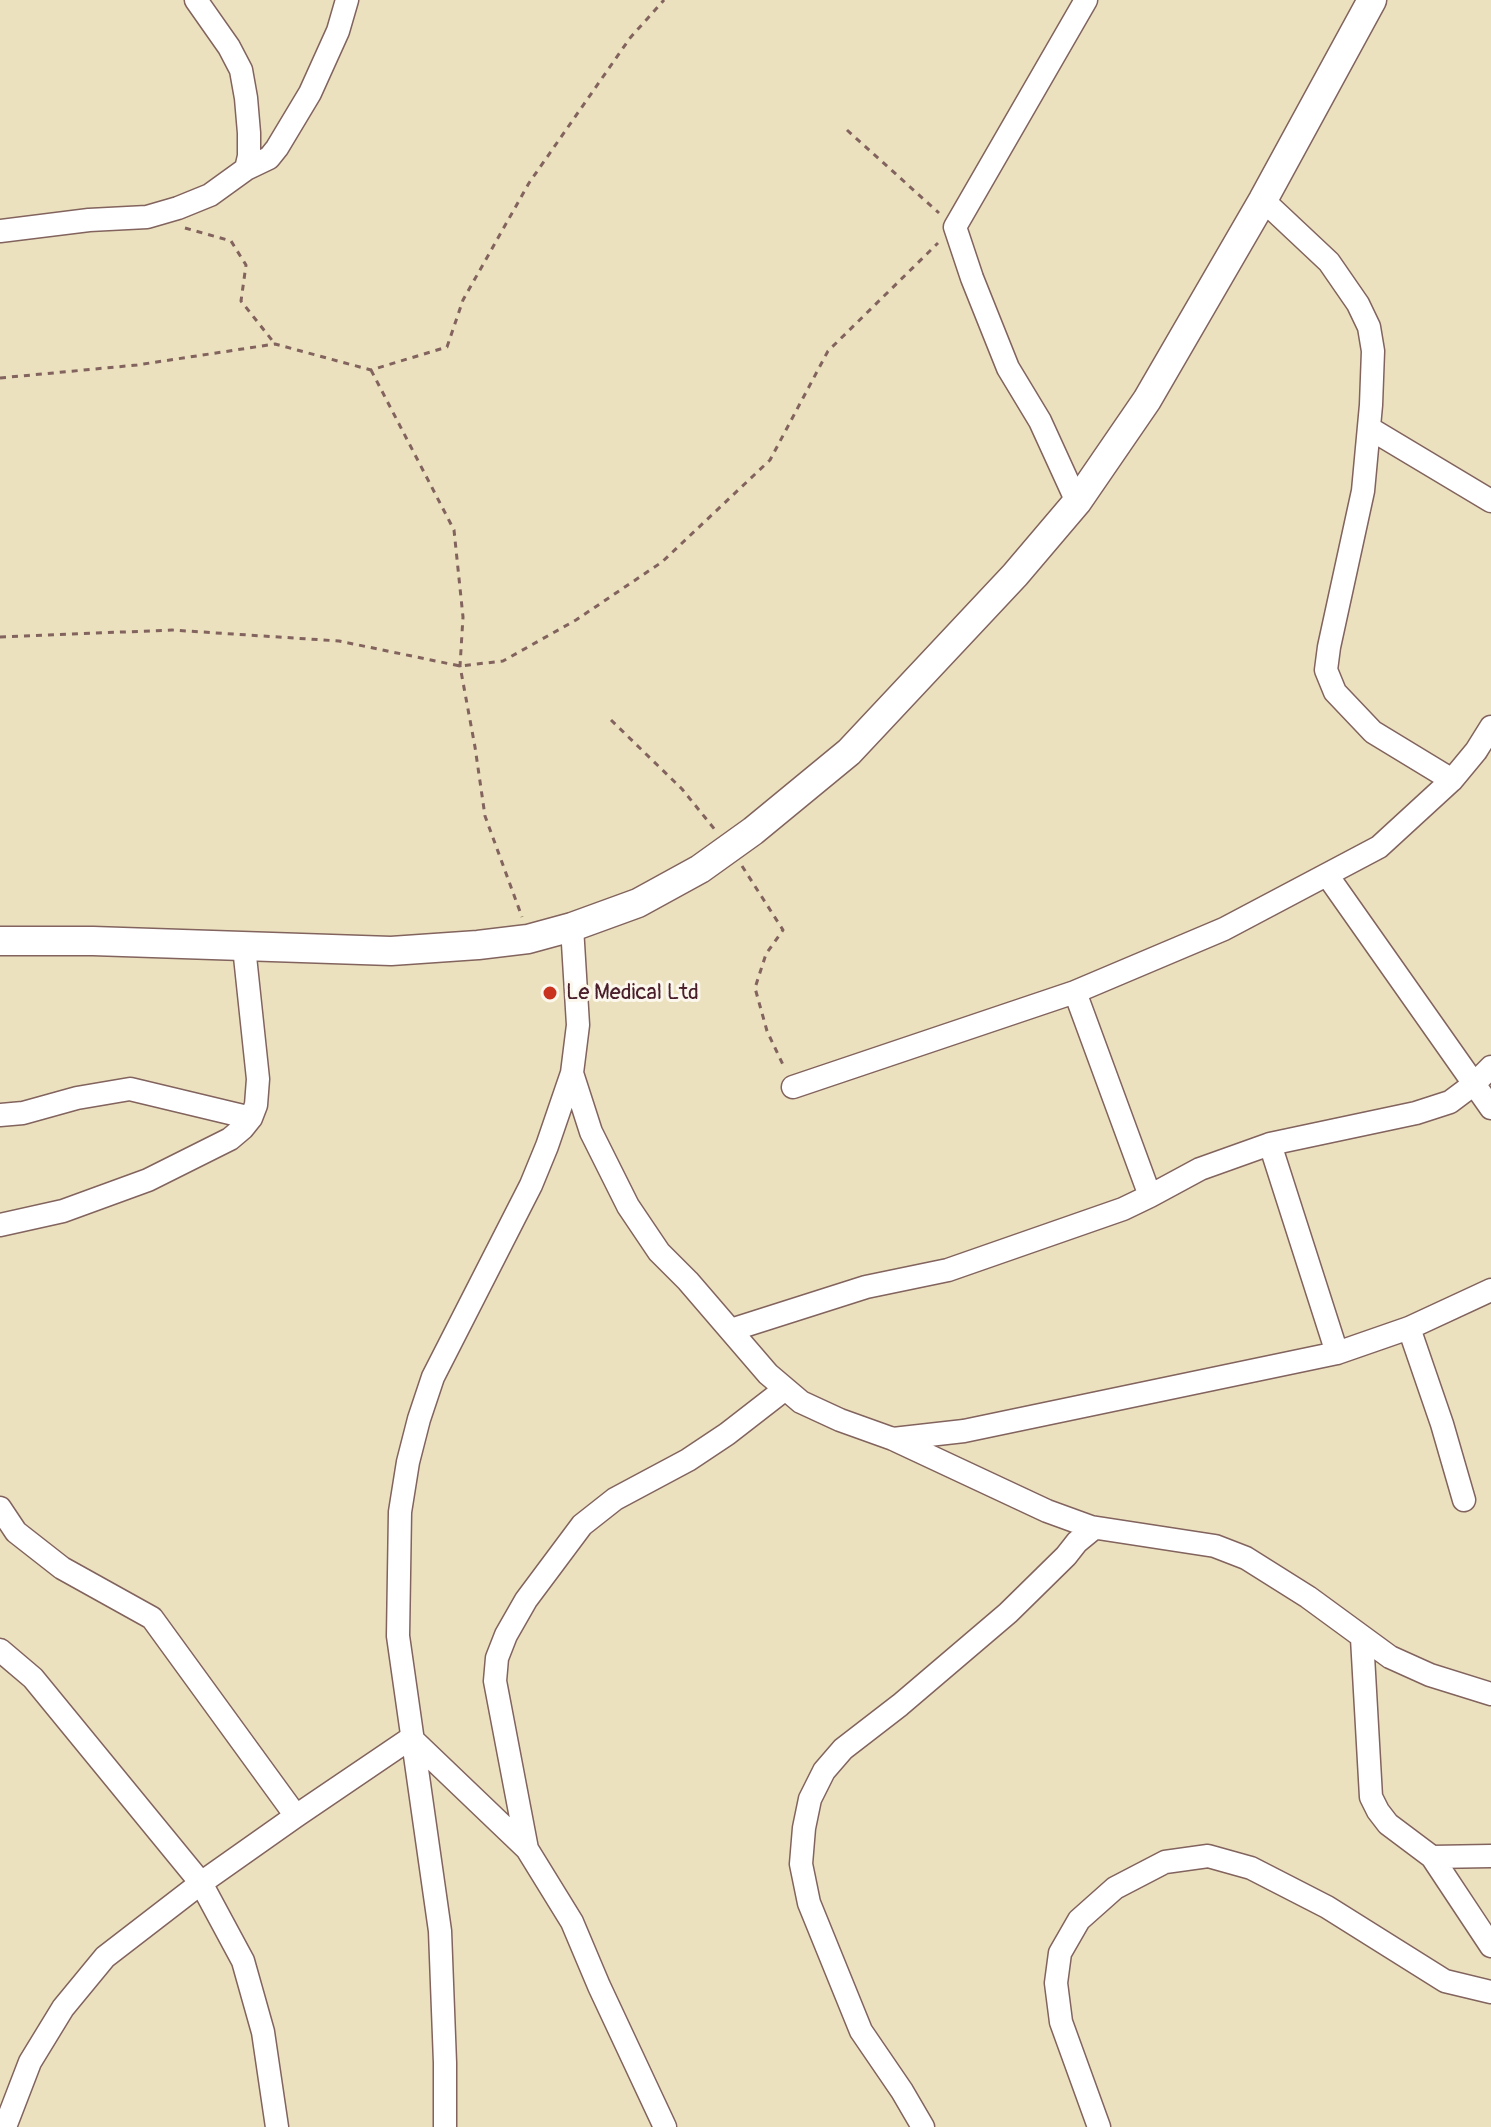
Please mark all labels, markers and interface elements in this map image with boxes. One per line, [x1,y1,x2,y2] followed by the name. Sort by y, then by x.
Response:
[566,980,699,1006] place label: Le Medical Ltd
[541,984,559,1002] marker: Le Medical Ltd

